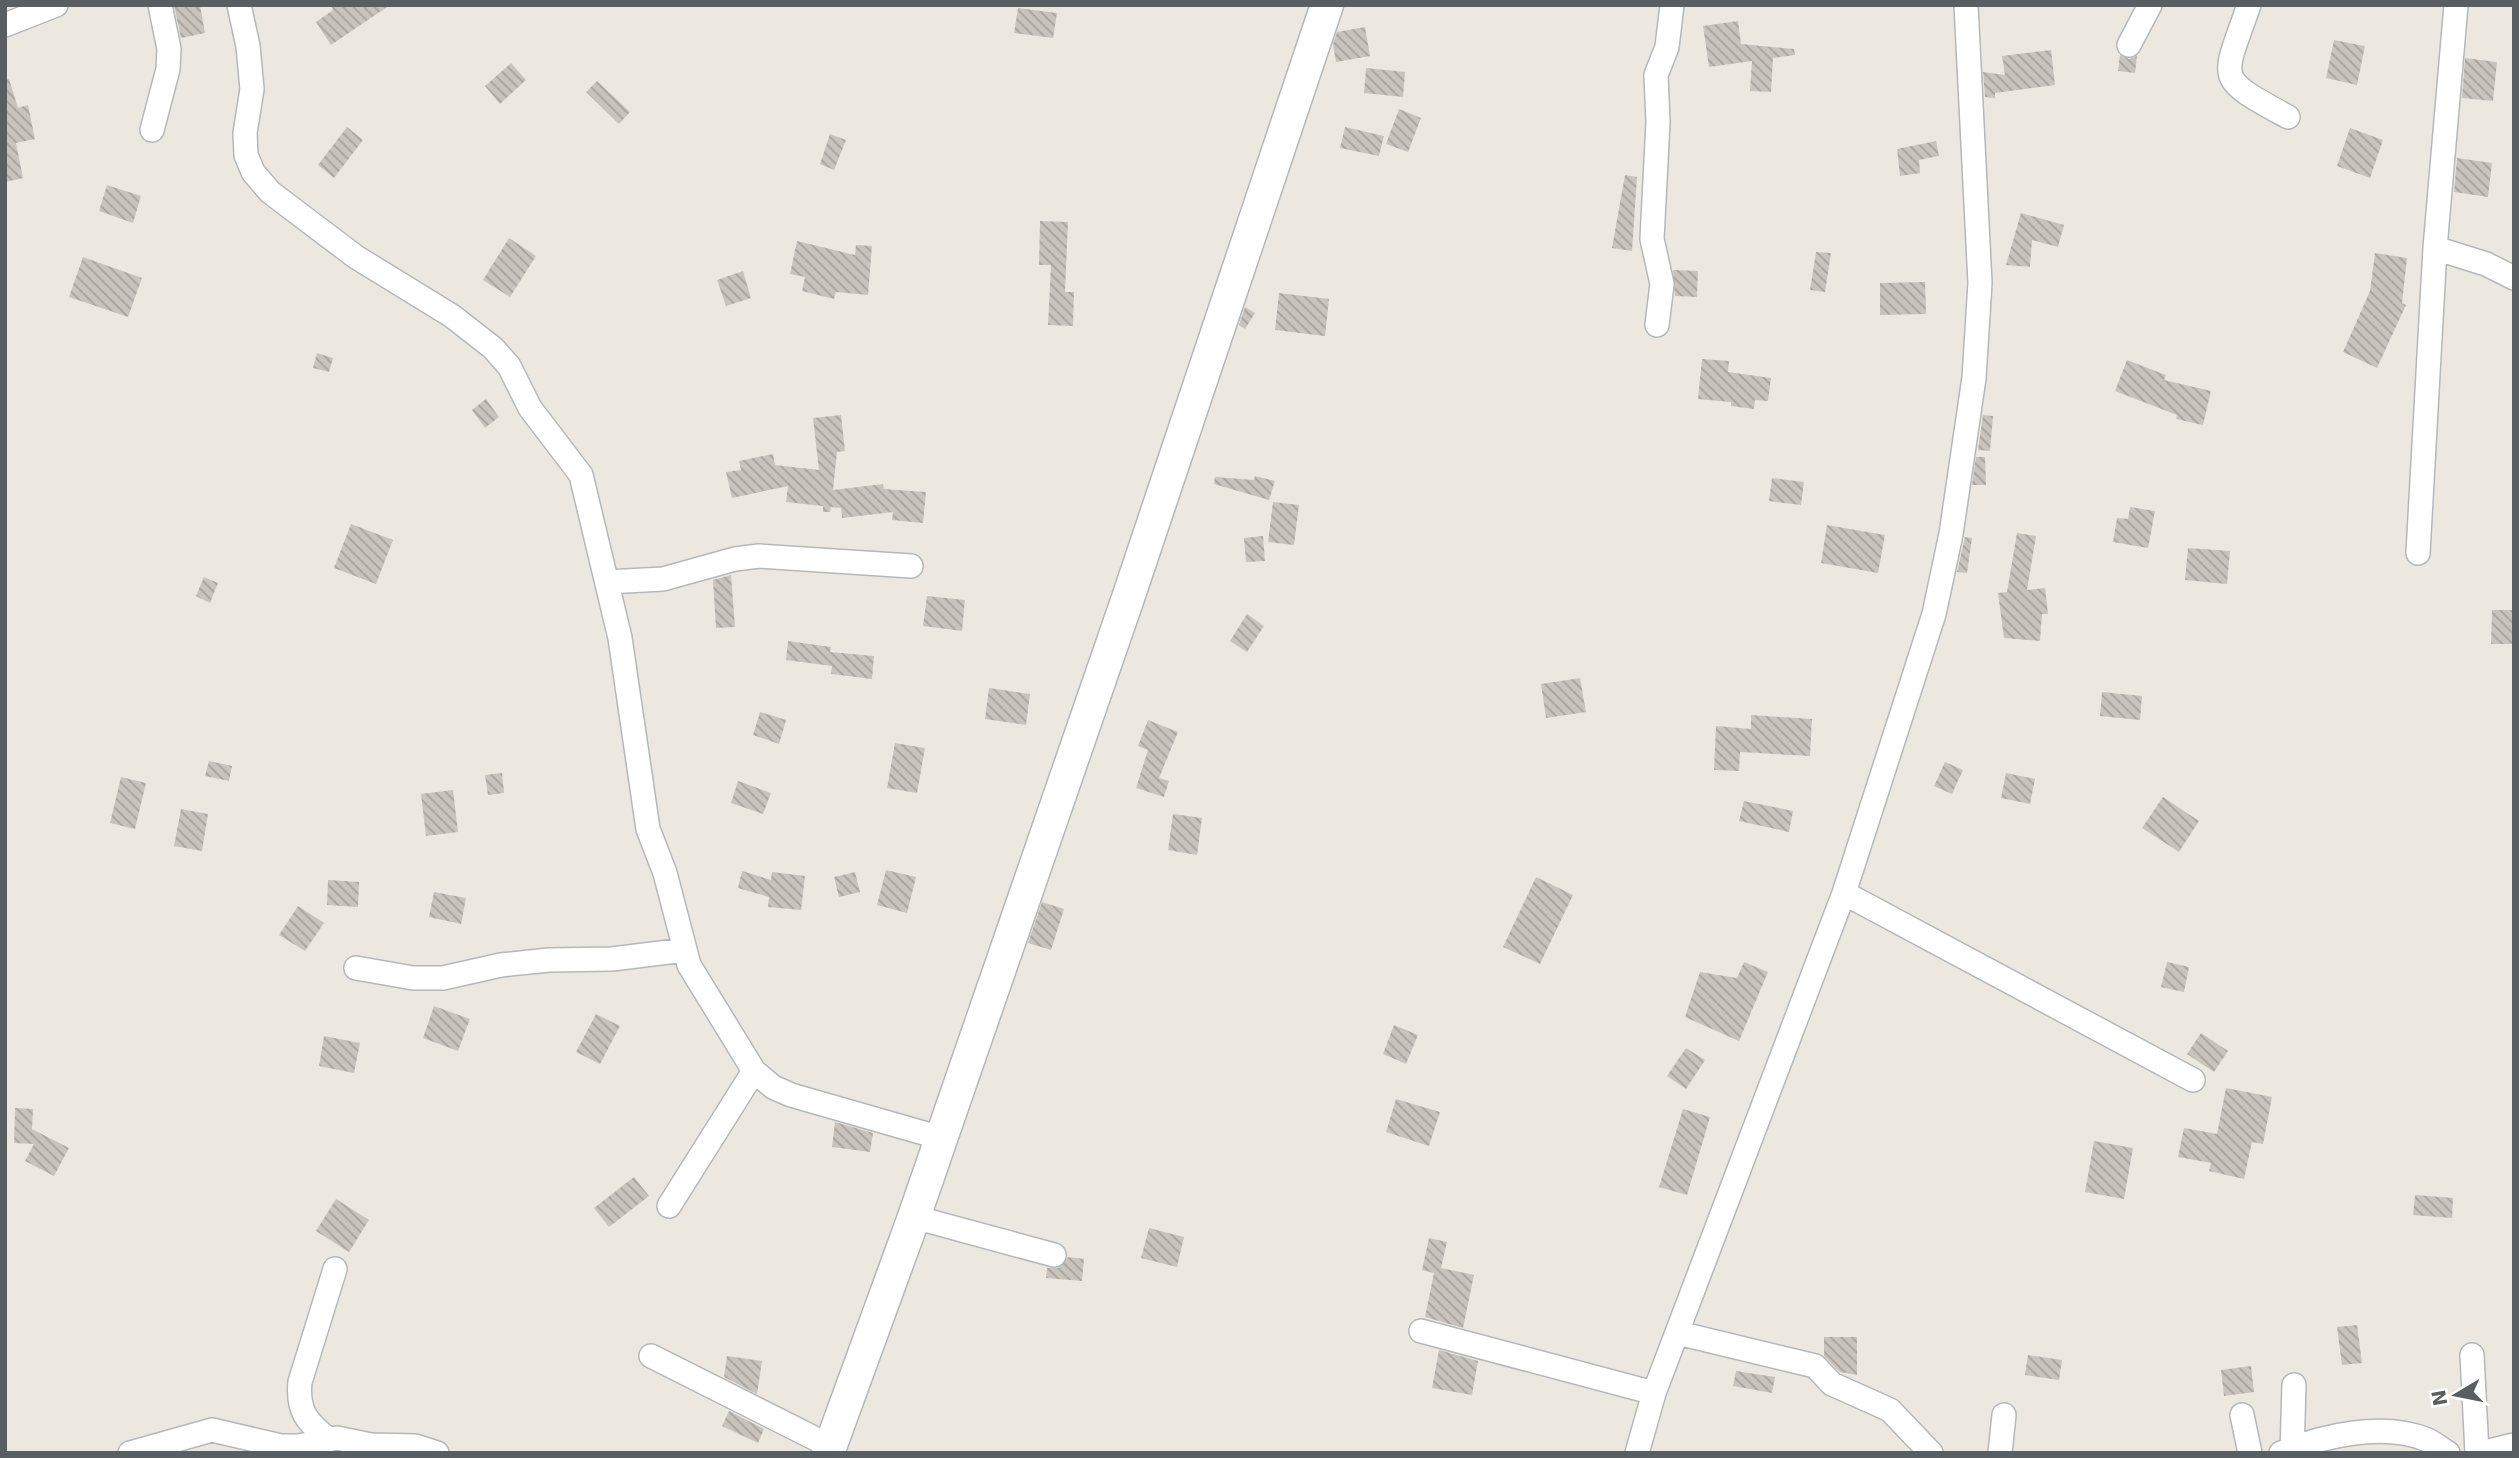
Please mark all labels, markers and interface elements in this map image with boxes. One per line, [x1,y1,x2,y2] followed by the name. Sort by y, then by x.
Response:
[2421,1360,2491,1430] north arrow
[2427,1388,2451,1408] text: N

